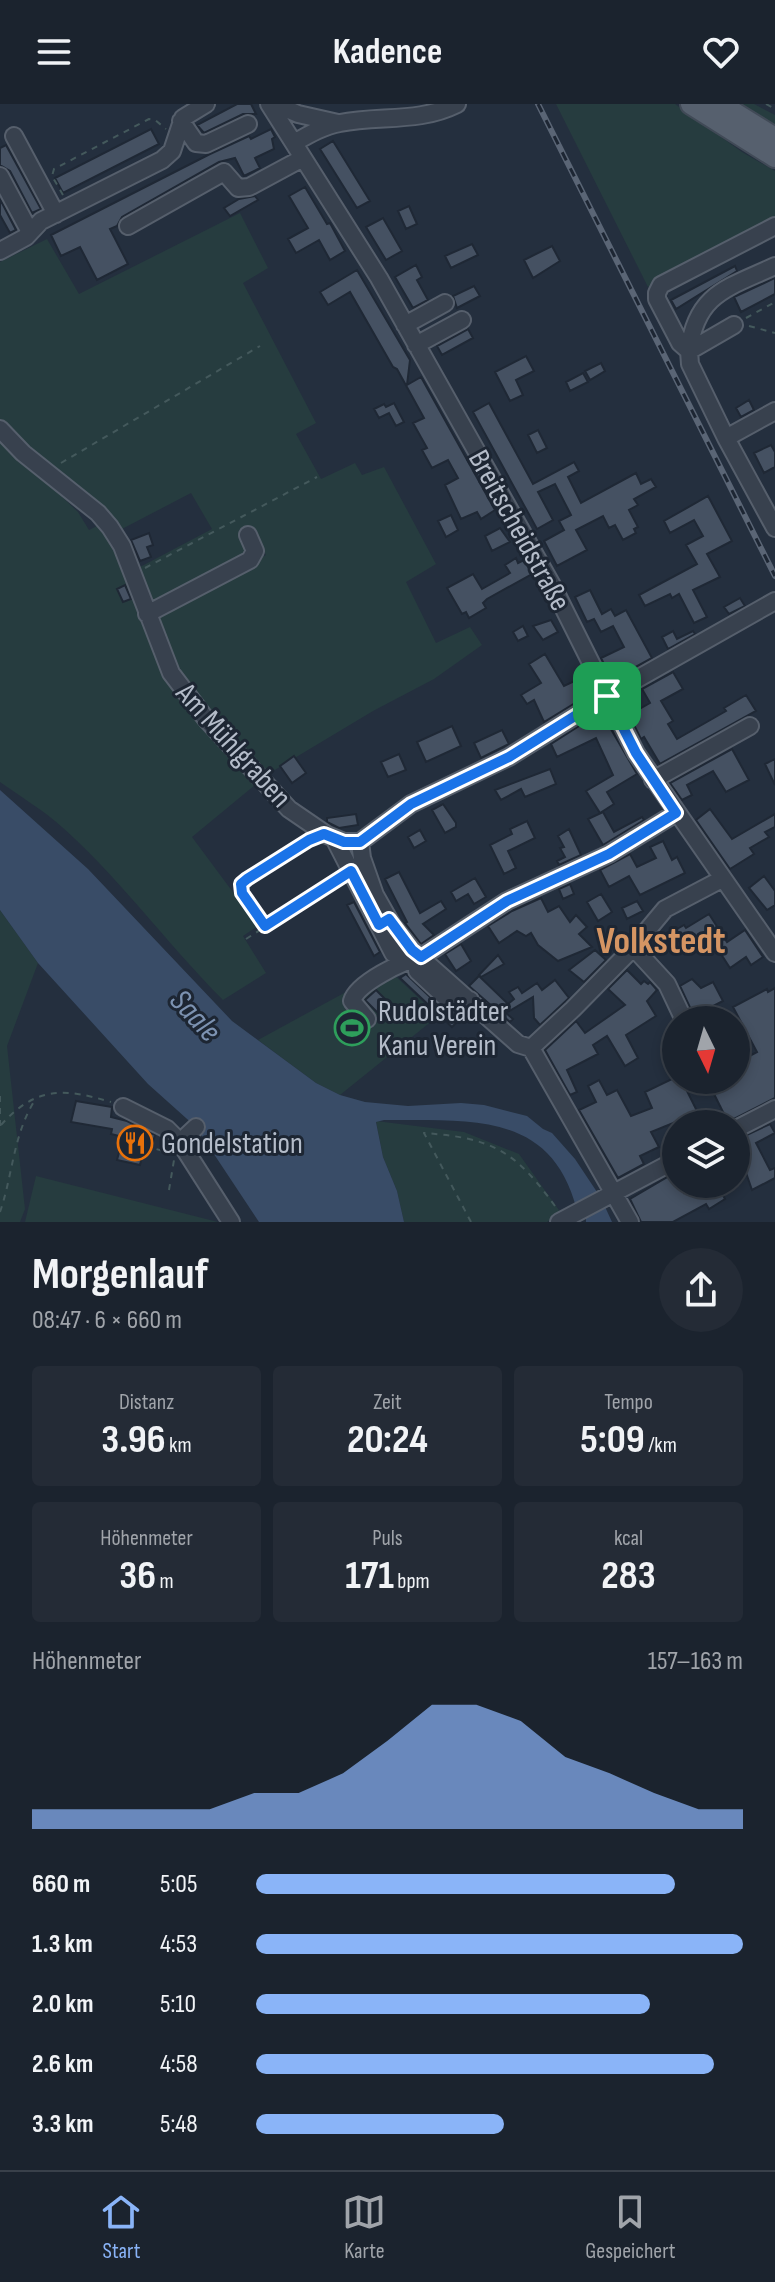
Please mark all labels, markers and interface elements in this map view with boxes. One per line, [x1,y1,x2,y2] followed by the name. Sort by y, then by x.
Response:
[32,30,76,74] icon: menu
[699,30,743,74] icon: heart
[333,31,442,74] text: Kadence
[460,444,578,617] street label: Breitscheidstraße
[573,662,641,730] pin
[585,674,629,718] icon: arrive
[167,675,299,815] street label: Am Mühlgraben
[596,919,726,964] district label: Volkstedt
[161,982,229,1050] water label: Saale
[378,994,509,1064] place label: Rudolstädter Kanu Verein
[662,1006,750,1094] north arrow
[662,1006,750,1198] map controls
[333,1009,371,1047] sports icon: Rudolstädter Kanu Verein
[662,1110,750,1198] button: layers
[116,1124,154,1162] restaurant icon: Gondelstation
[161,1126,303,1162] place label: Gondelstation
[32,1248,208,1301] text: Morgenlauf
[659,1248,743,1332] button: share
[32,1305,182,1336] text: 08:47 · 6 × 660 m
[119,1389,174,1416] text: Distanz
[373,1389,402,1416] text: Zeit
[604,1389,653,1416] text: Tempo
[101,1416,166,1464] text: 3.96
[347,1416,428,1464] text: 20:24
[580,1416,645,1464] text: 5:09
[166,1432,192,1459] text: km
[645,1432,677,1459] text: /km
[100,1525,193,1552] text: Höhenmeter
[372,1525,403,1552] text: Puls
[614,1525,643,1552] text: kcal
[119,1552,156,1600] text: 36
[345,1552,394,1600] text: 171
[601,1552,656,1600] text: 283
[156,1568,174,1595] text: m
[394,1568,430,1595] text: bpm
[32,1646,141,1677] text: Höhenmeter
[648,1646,743,1677] text: 157–163 m
[32,1869,90,1900] text: 660 m
[160,1869,197,1900] text: 5:05
[32,1929,93,1960] text: 1.3 km
[160,1929,197,1960] text: 4:53
[32,1989,93,2020] text: 2.0 km
[160,1989,196,2020] text: 5:10
[32,2049,93,2080] text: 2.6 km
[160,2049,198,2080] text: 4:58
[32,2109,94,2140] text: 3.3 km
[160,2109,198,2140] text: 5:48
[99,2190,143,2265] tab: Start
[342,2190,386,2265] tab: Karte
[585,2190,676,2265] tab: Gespeichert

